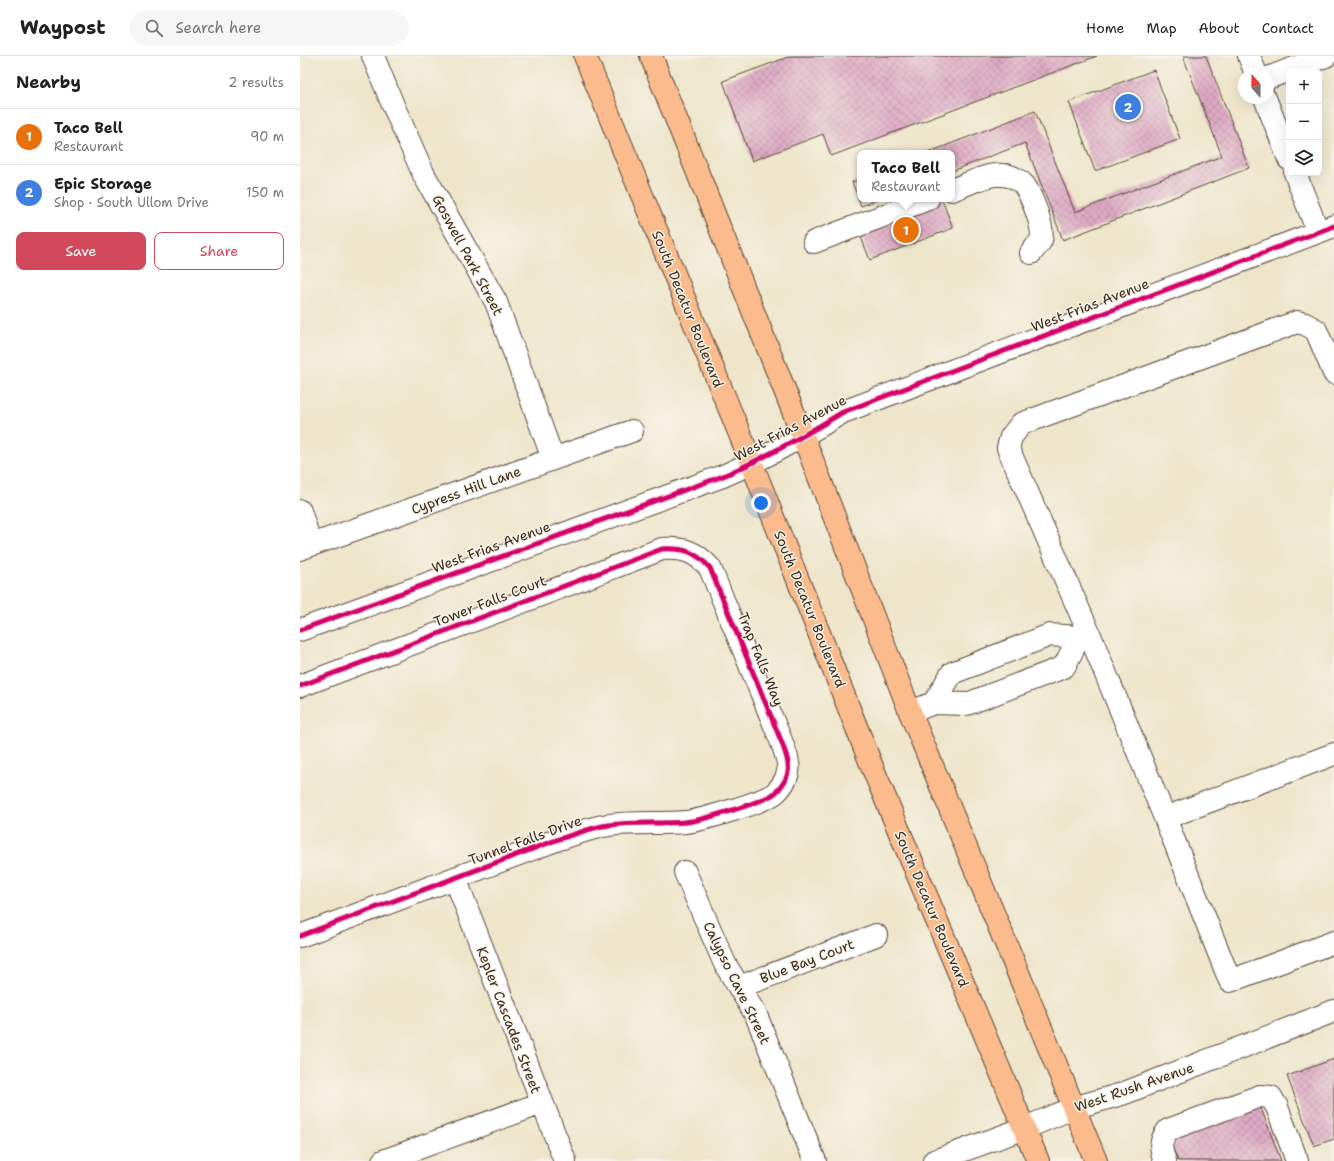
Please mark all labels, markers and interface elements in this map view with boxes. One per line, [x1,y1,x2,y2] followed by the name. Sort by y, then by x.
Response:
[129,10,409,46] search box
[20,15,105,40] text: Waypost
[143,17,165,39] icon: search
[175,18,261,38] text: Search here
[1086,19,1125,37] text: Home
[1147,19,1177,37] text: Map
[1199,19,1240,37] text: About
[1262,19,1314,37] text: Contact
[1238,68,1274,104] north arrow
[1286,68,1322,176] map controls
[1286,68,1322,104] button: +
[16,71,81,93] text: Nearby
[228,74,284,91] text: 2 results
[1115,92,1141,122] pin: 2
[1286,104,1322,140] button: −
[54,118,123,138] text: Taco Bell
[26,128,32,145] text: 1
[250,128,284,145] text: 90 m
[54,138,124,155] text: Restaurant
[1286,140,1322,176] button: layers
[857,150,955,202] popup
[871,158,940,178] text: Taco Bell
[54,174,152,194] text: Epic Storage
[871,178,941,195] text: Restaurant
[24,184,34,201] text: 2
[246,184,284,201] text: 150 m
[428,191,508,319] street label: Goswell Park Street
[54,194,209,211] text: Shop · South Ullom Drive
[893,215,919,245] pin: 1
[648,228,728,390] street label: South Decatur Boulevard
[16,232,146,270] button: Save
[154,232,284,270] button: Share
[1028,274,1152,336] street label: West Frias Avenue
[731,391,850,465] street label: West Frias Avenue
[409,462,523,518] street label: Cypress Hill Lane
[751,493,771,513] your location
[429,517,553,577] street label: West Frias Avenue
[770,528,850,690] street label: South Decatur Boulevard
[431,571,549,631] street label: Tower Falls Court
[734,609,788,709] street label: Trap Falls Way
[466,811,584,869] street label: Tunnel Falls Drive
[891,828,973,990] street label: South Decatur Boulevard
[699,919,775,1047] street label: Calypso Cave Street
[757,935,857,987] street label: Blue Bay Court
[473,944,545,1096] street label: Kepler Cascades Street
[1072,1058,1196,1116] street label: West Rush Avenue

